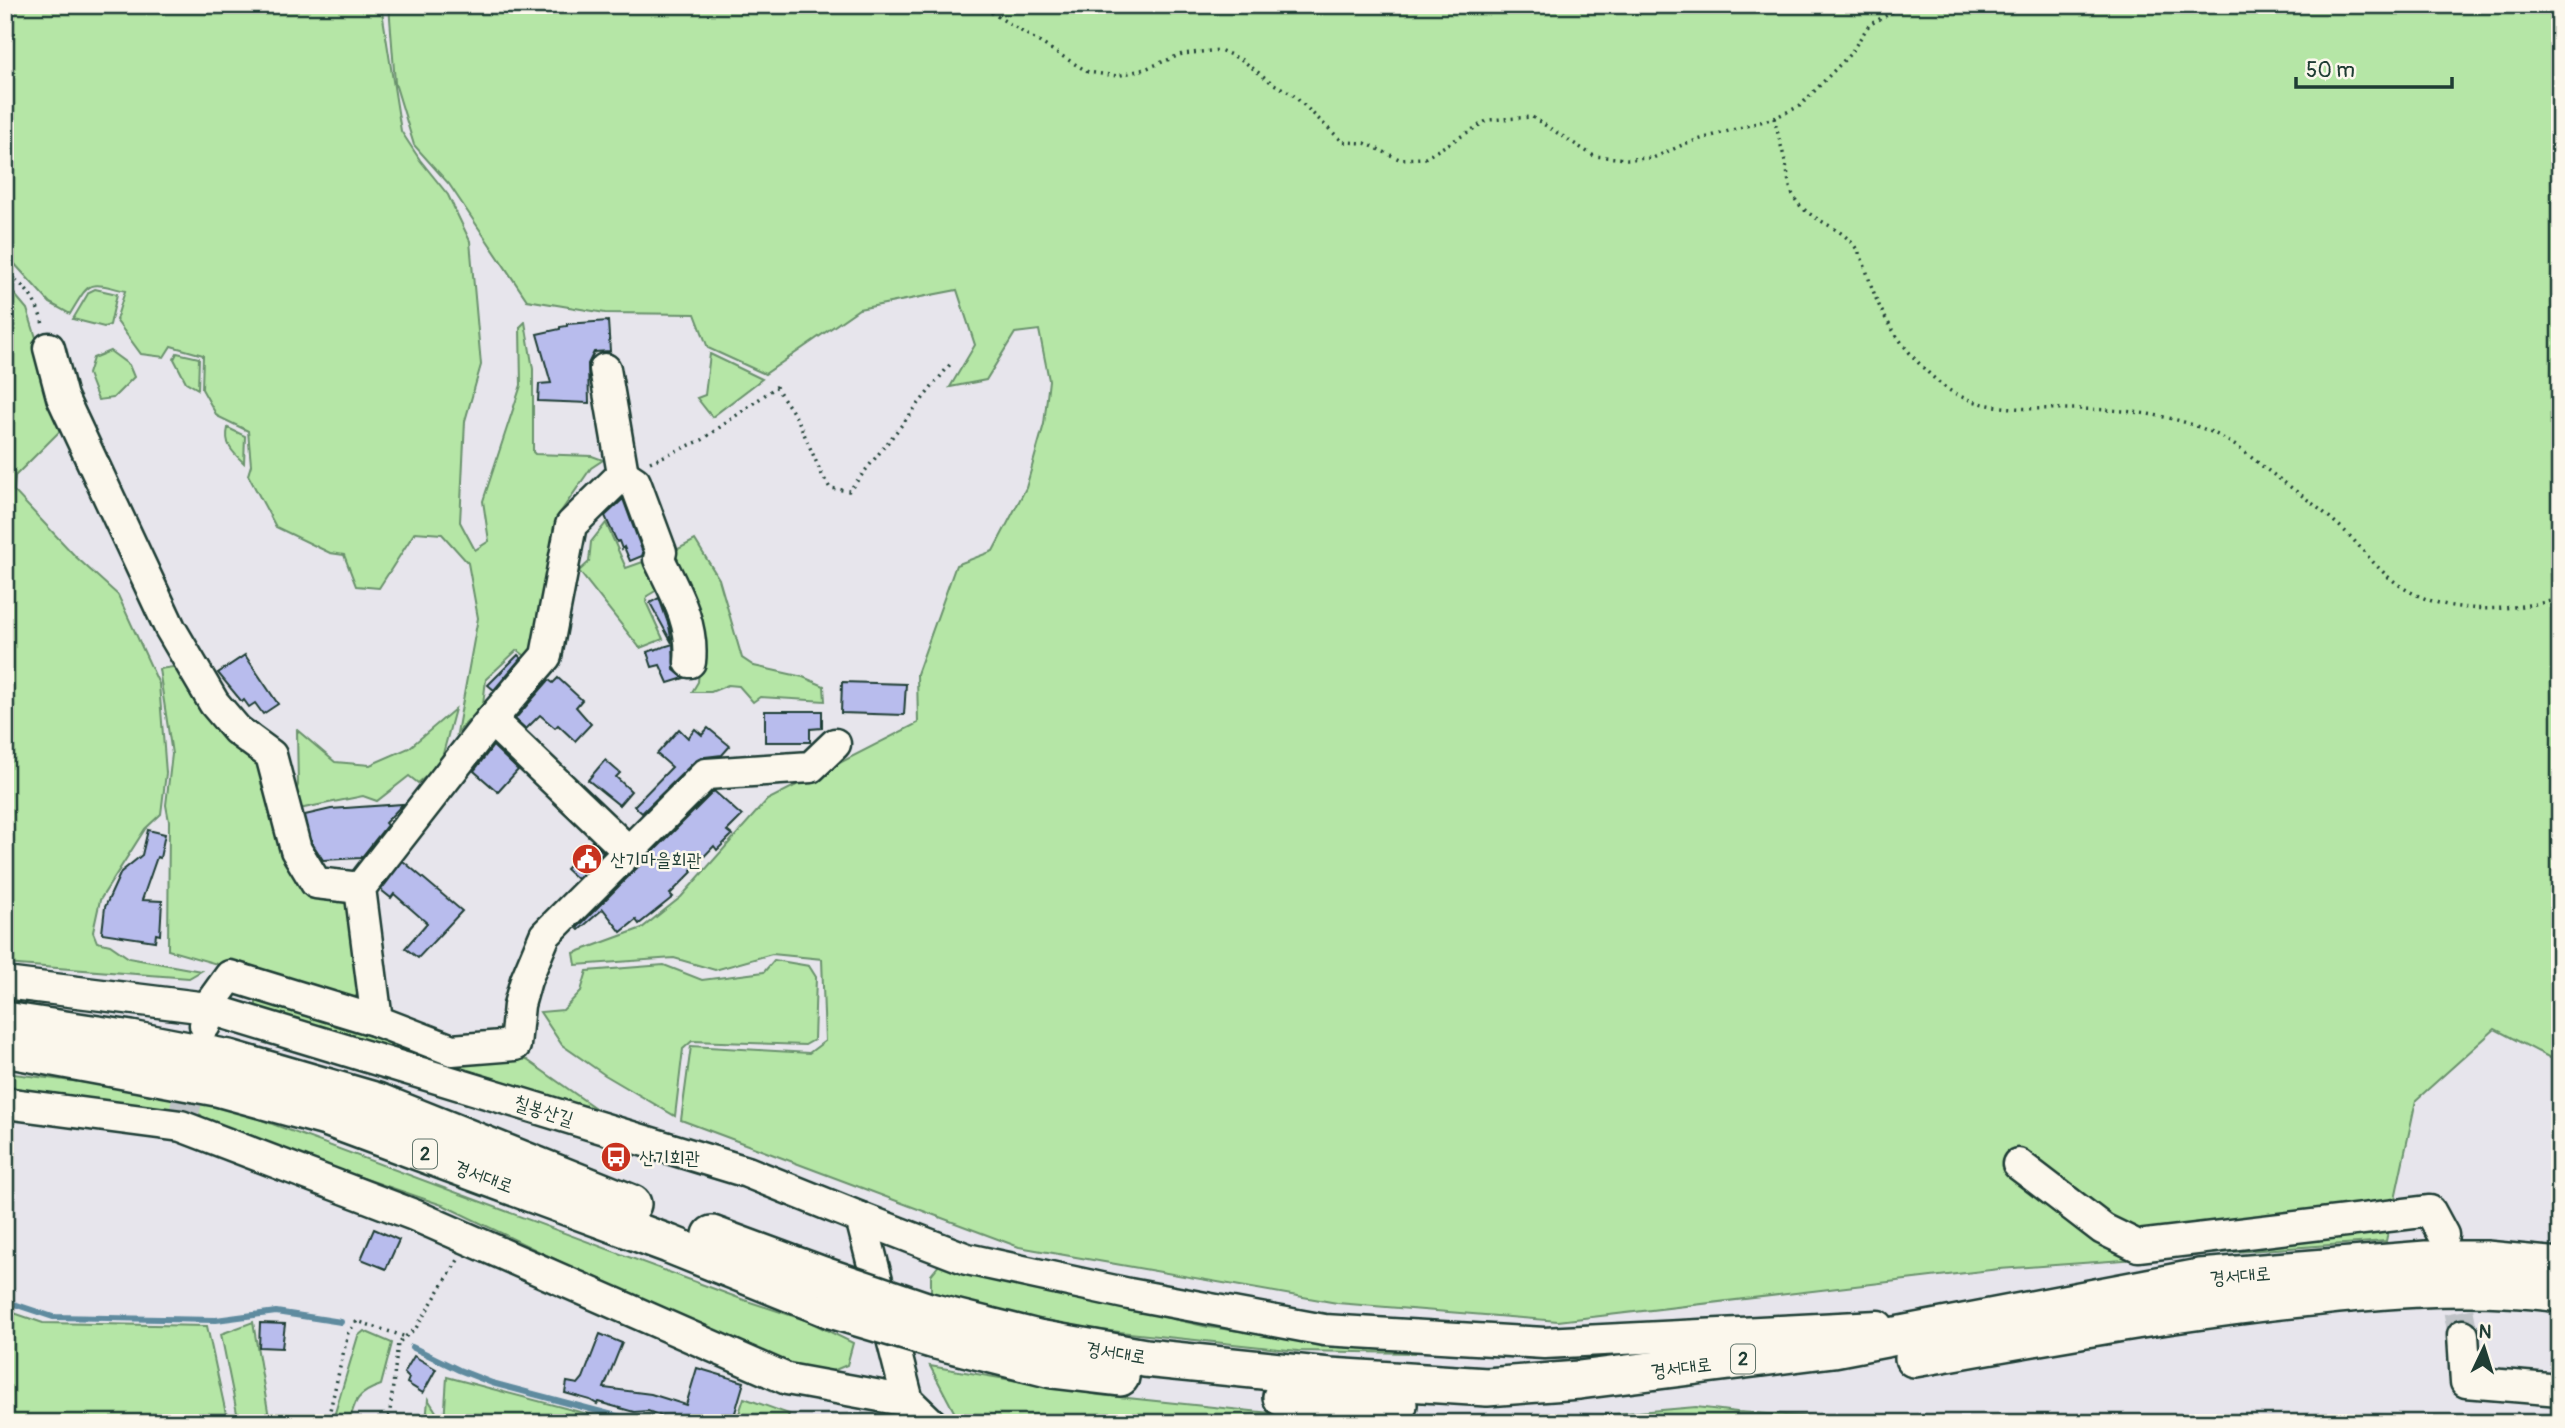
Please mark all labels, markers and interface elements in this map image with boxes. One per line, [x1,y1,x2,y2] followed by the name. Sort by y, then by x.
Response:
[2296,46,2451,90] scale bar
[2306,57,2355,84] text: 50 m
[570,842,604,876] public building icon: 산기마을회관
[610,848,702,872] place label: 산기마을회관
[511,1091,576,1131] street label: 칠봉산길
[413,1140,437,1168] road number: 2
[599,1140,633,1174] bus stop icon: 산기회관
[639,1146,700,1170] place label: 산기회관
[451,1155,516,1199] street label: 경서대로
[2209,1261,2272,1291] street label: 경서대로
[2450,1312,2520,1382] north arrow
[2478,1320,2493,1344] text: N
[1084,1336,1148,1370] street label: 경서대로
[1731,1344,1755,1374] road number: 2
[1649,1352,1713,1384] street label: 경서대로

